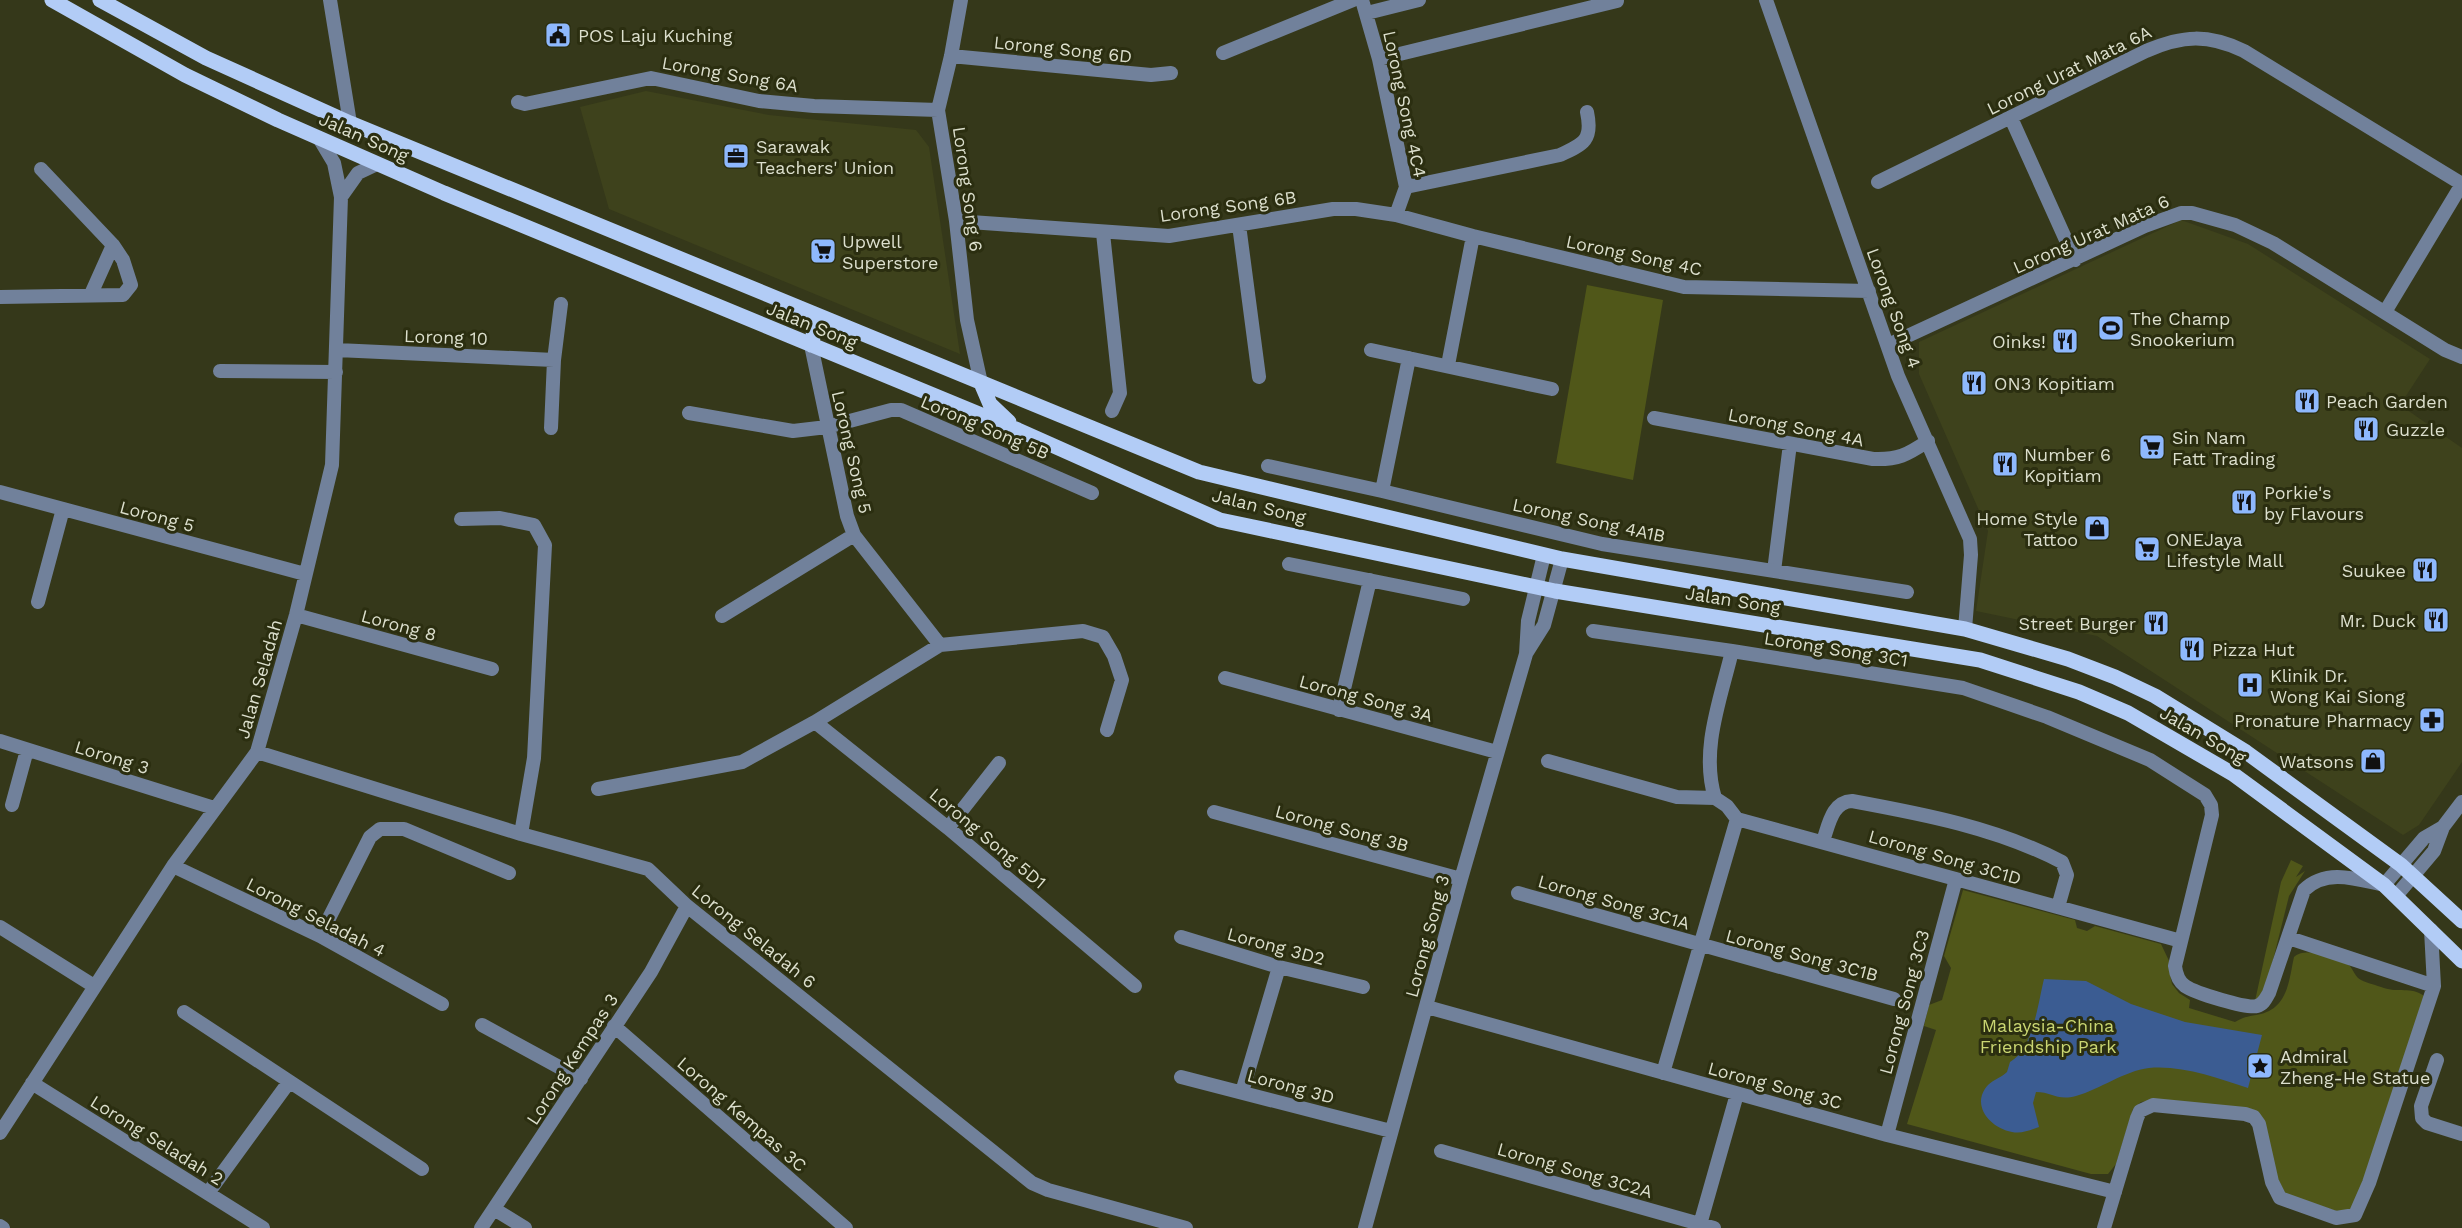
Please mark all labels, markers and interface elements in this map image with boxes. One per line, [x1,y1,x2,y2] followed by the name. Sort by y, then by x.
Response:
[543,20,573,50] public building icon: POS Laju Kuching
[1983,21,2155,119] street label: Lorong Urat Mata 6A
[578,25,733,46] place label: POS Laju Kuching
[1379,29,1431,179] street label: Lorong Song 4C4
[993,31,1133,67] street label: Lorong Song 6D
[660,52,800,96] street label: Lorong Song 6A
[316,108,413,166] street label: Jalan Song
[949,125,987,253] street label: Lorong Song 6
[756,136,894,178] place label: Sarawak Teachers' Union
[721,141,751,171] office icon: Sarawak Teachers' Union
[1158,186,1298,226] street label: Lorong Song 6B
[2010,190,2172,278] street label: Lorong Urat Mata 6
[1564,230,1704,280] street label: Lorong Song 4C
[842,231,938,273] place label: Upwell Superstore
[808,236,838,266] supermarket icon: Upwell Superstore
[1863,245,1925,371] street label: Lorong Song 4
[764,297,861,353] street label: Jalan Song
[2130,308,2235,350] place label: The Champ Snookerium
[2096,313,2126,343] sports icon: The Champ Snookerium
[404,325,488,349] street label: Lorong 10
[2050,326,2080,356] restaurant icon: Oinks!
[1992,331,2046,352] place label: Oinks!
[1959,368,1989,398] restaurant icon: ON3 Kopitiam
[1994,373,2115,394] place label: ON3 Kopitiam
[2292,386,2322,416] restaurant icon: Peach Garden
[828,388,876,516] street label: Lorong Song 5
[918,390,1052,464] street label: Lorong Song 5B
[2326,391,2448,412] place label: Peach Garden
[1726,404,1866,451] street label: Lorong Song 4A
[2351,414,2381,444] restaurant icon: Guzzle
[2386,419,2445,440] place label: Guzzle
[2172,427,2276,469] place label: Sin Nam Fatt Trading
[2137,432,2167,462] supermarket icon: Sin Nam Fatt Trading
[2024,444,2111,486] place label: Number 6 Kopitiam
[1990,449,2020,479] restaurant icon: Number 6 Kopitiam
[2264,482,2364,524] place label: Porkie's by Flavours
[1210,484,1309,528] street label: Jalan Song
[2229,487,2259,517] restaurant icon: Porkie's by Flavours
[1511,494,1667,546] street label: Lorong Song 4A1B
[117,496,197,536] street label: Lorong 5
[1976,508,2078,550] place label: Home Style Tattoo
[2082,513,2112,543] shop icon: Home Style Tattoo
[2166,529,2284,571] place label: ONEJaya Lifestyle Mall
[2132,534,2162,564] supermarket icon: ONEJaya Lifestyle Mall
[2410,555,2440,585] restaurant icon: Suukee
[2342,560,2406,581] place label: Suukee
[1684,582,1783,618] street label: Jalan Song
[359,605,439,645] street label: Lorong 8
[2421,605,2451,635] restaurant icon: Mr. Duck
[2141,608,2171,638] restaurant icon: Street Burger
[2340,610,2416,631] place label: Mr. Duck
[2019,613,2136,634] place label: Street Burger
[232,617,286,741] street label: Jalan Seladah
[1763,627,1909,671] street label: Lorong Song 3C1
[2177,634,2207,664] restaurant icon: Pizza Hut
[2212,639,2295,660] place label: Pizza Hut
[2270,665,2405,707] place label: Klinik Dr. Wong Kai Siong
[1297,670,1435,726] street label: Lorong Song 3A
[2235,670,2265,700] hospital icon: Klinik Dr. Wong Kai Siong
[2156,702,2250,768] street label: Jalan Song
[2417,705,2447,735] pharmacy icon: Pronature Pharmacy
[2234,710,2413,731] place label: Pronature Pharmacy
[72,736,152,778] street label: Lorong 3
[2358,746,2388,776] shop icon: Watsons
[2279,751,2354,772] place label: Watsons
[925,783,1051,893] street label: Lorong Song 5D1
[1273,800,1411,856] street label: Lorong Song 3B
[1866,825,2024,889] street label: Lorong Song 3C1D
[1536,870,1692,934] street label: Lorong Song 3C1A
[243,873,389,961] street label: Lorong Seladah 4
[1401,873,1453,999] street label: Lorong Song 3
[688,880,820,992] street label: Lorong Seladah 6
[1225,923,1327,969] street label: Lorong 3D2
[1724,925,1880,985] street label: Lorong Song 3C1B
[1875,928,1933,1076] street label: Lorong Song 3C3
[522,989,622,1129] street label: Lorong Kempas 3
[1980,1015,2116,1057] park label: Malaysia-China Friendship Park
[2280,1046,2430,1088] place label: Admiral Zheng-He Statue
[2245,1051,2275,1081] place icon: Admiral Zheng-He Statue
[673,1052,811,1176] street label: Lorong Kempas 3C
[1706,1057,1844,1113] street label: Lorong Song 3C
[1245,1064,1337,1108] street label: Lorong 3D
[87,1091,227,1189] street label: Lorong Seladah 2
[1495,1138,1655,1202] street label: Lorong Song 3C2A

